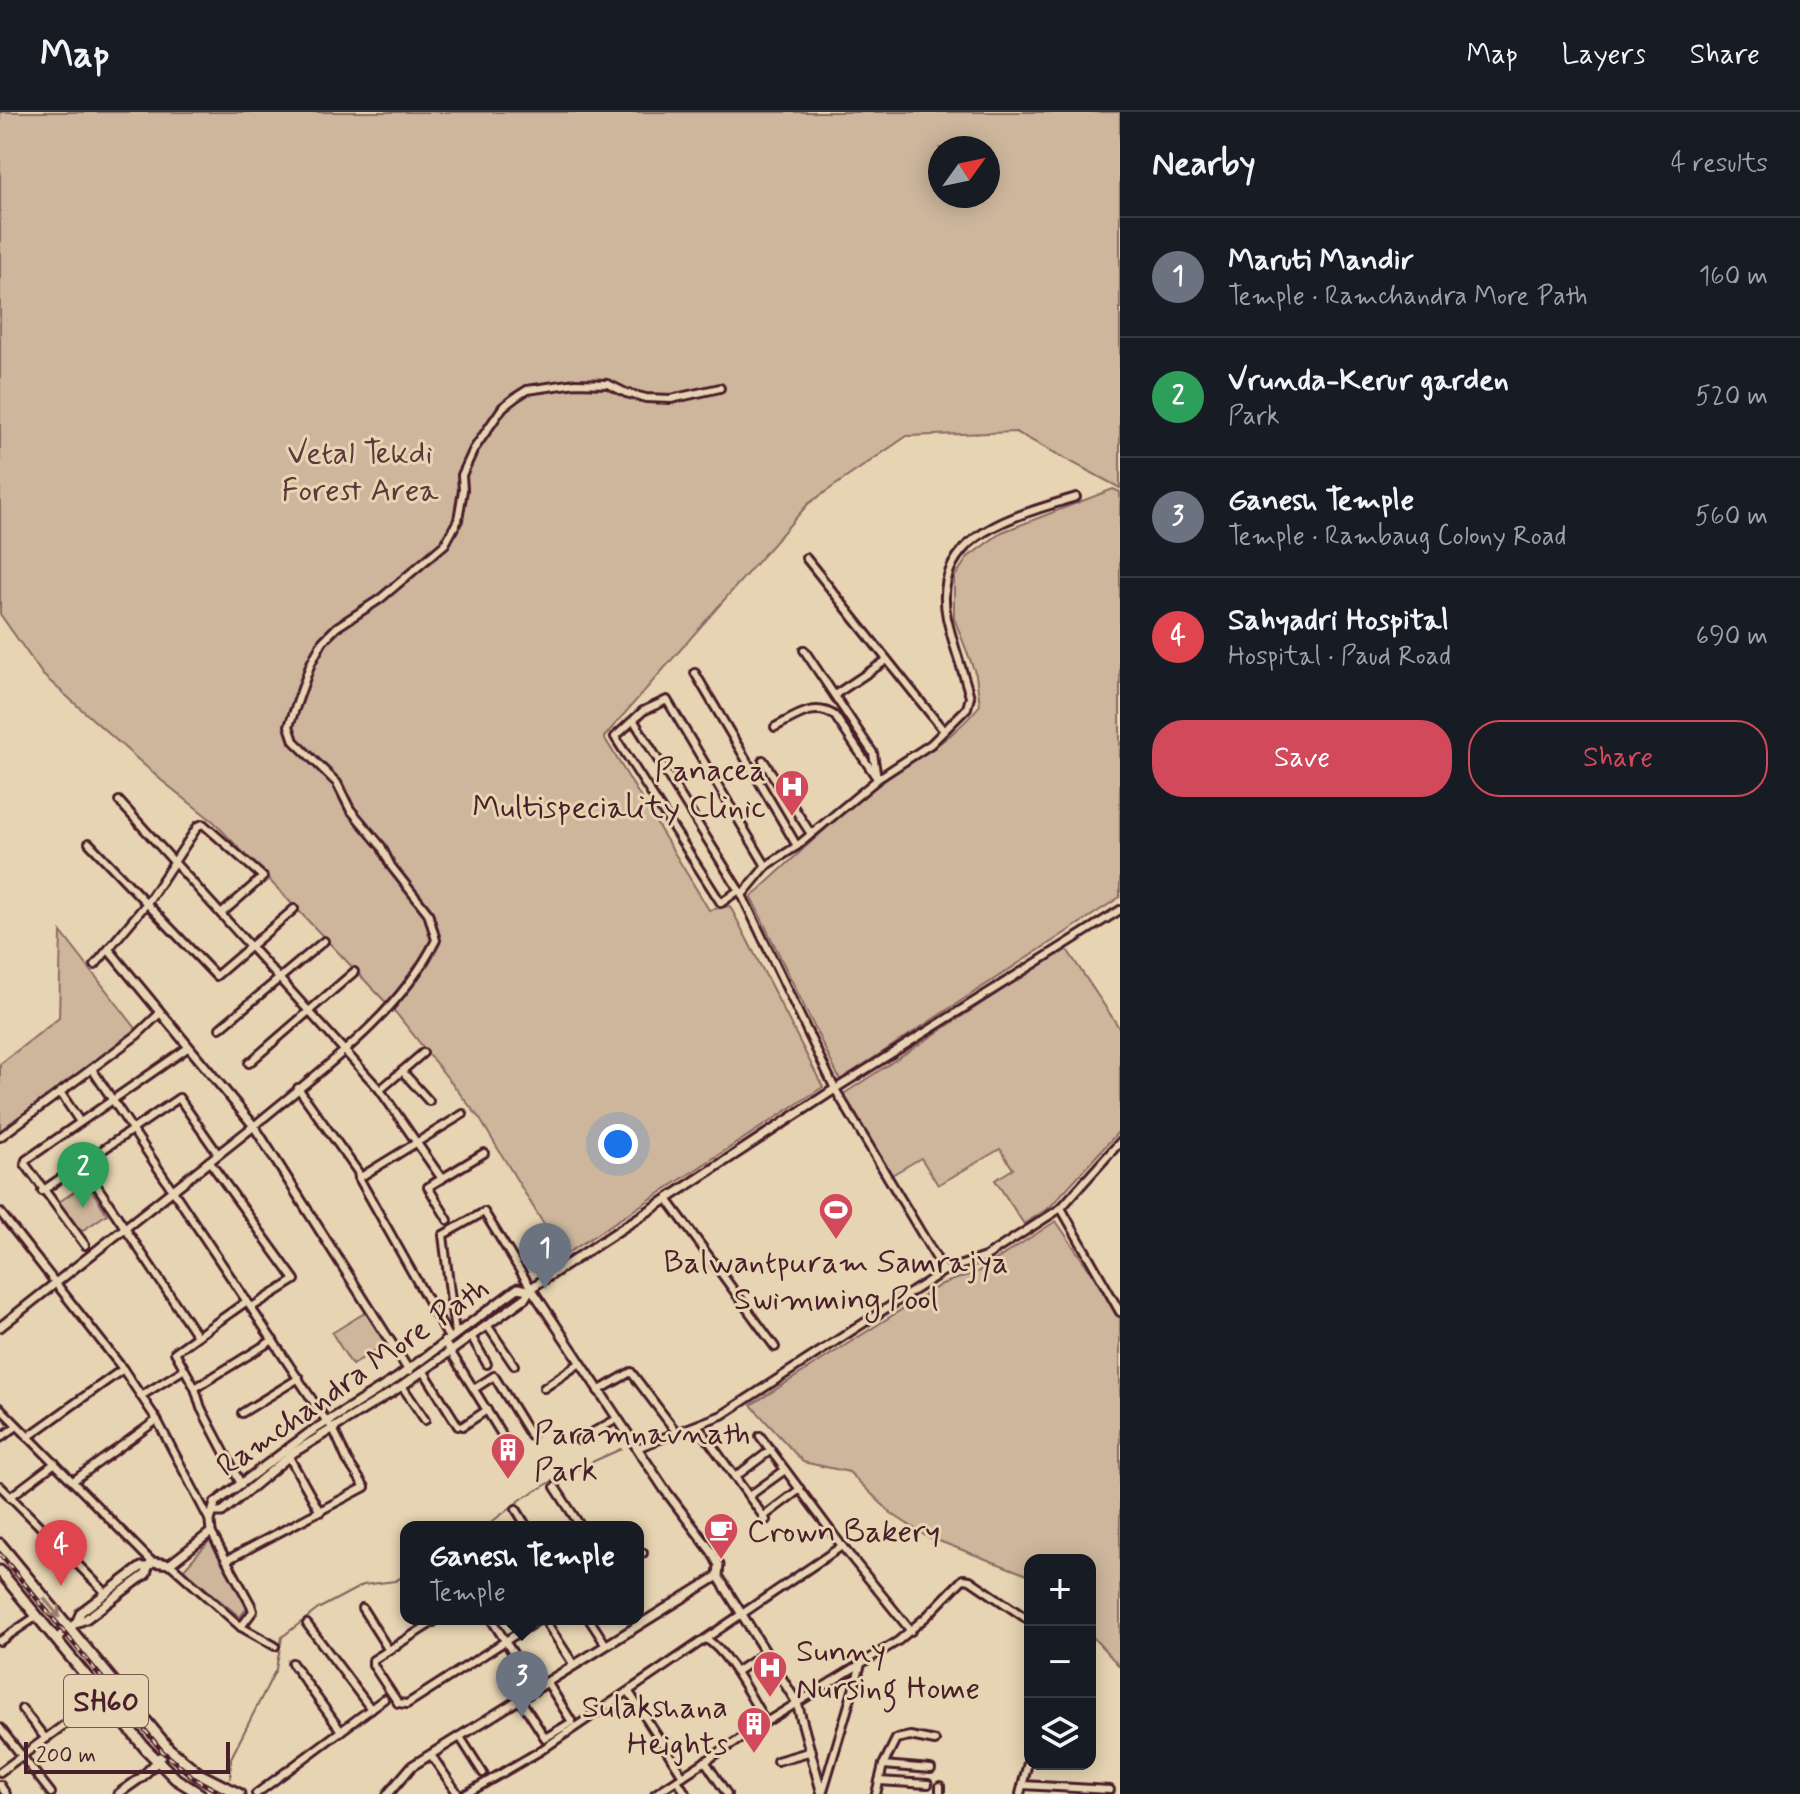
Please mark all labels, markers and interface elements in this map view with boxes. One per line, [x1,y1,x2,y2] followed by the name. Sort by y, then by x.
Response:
[40,31,110,80] text: Map
[1467,37,1518,74] text: Map
[1562,37,1646,74] text: Layers
[1690,37,1760,74] text: Share
[928,136,1000,208] north arrow
[1152,142,1256,187] text: Nearby
[1671,147,1768,181] text: 4 results
[1228,241,1414,280] text: Maruti Mandir
[1172,260,1184,294] text: 1
[1699,260,1768,294] text: 160 m
[1228,280,1588,314] text: Temple · Ramchandra More Path
[1228,361,1509,400] text: Vrunda-Kerur garden
[1172,380,1184,414] text: 2
[1695,380,1768,414] text: 520 m
[1228,400,1280,434] text: Park
[281,433,439,512] park label: Vetal Tekdi Forest Area
[1228,481,1414,520] text: Ganesh Temple
[1172,500,1184,534] text: 3
[1695,500,1768,534] text: 560 m
[1228,520,1566,554] text: Temple · Rambaug Colony Road
[1228,601,1449,640] text: Sahyadri Hospital
[1170,620,1186,654] text: 4
[1696,620,1768,654] text: 690 m
[1228,640,1451,674] text: Hospital · Paud Road
[1152,720,1452,797] button: Save
[1468,720,1768,797] button: Share
[472,750,766,829] place label: Panacea Multispeciality Clinic
[773,768,811,818] hospital icon: Panacea Multispeciality Clinic
[598,1124,638,1164] your location
[57,1142,109,1208] pin: 2
[817,1191,855,1241] sports icon: Balwantpuram Samrajya Swimming Pool
[519,1223,571,1289] pin: 1
[664,1242,1008,1323] place label: Balwantpuram Samrajya Swimming Pool
[209,1268,498,1488] street label: Ramchandra More Path
[534,1413,751,1492] place label: Paramnavnath Park
[489,1431,527,1481] building icon: Paramnavnath Park
[702,1511,740,1561] cafe icon: Crown Bakery
[747,1511,940,1553] place label: Crown Bakery
[35,1520,87,1586] pin: 4
[400,1521,644,1625] popup
[429,1537,615,1576] text: Ganesh Temple
[1024,1554,1096,1770] map controls
[1024,1554,1096,1626] button: +
[429,1576,506,1610] text: Temple
[43,1597,61,1618] one-way arrow
[1024,1626,1096,1698] button: −
[796,1631,980,1713] place label: Sunny Nursing Home
[751,1649,789,1699] hospital icon: Sunny Nursing Home
[496,1651,548,1717] pin: 3
[64,1675,148,1727] road number: SH60
[582,1687,728,1766] place label: Sulakshana Heights
[1024,1698,1096,1770] button: layers
[735,1705,773,1755] building icon: Sulakshana Heights
[24,1738,230,1774] scale bar
[36,1742,96,1770] text: 200 m

